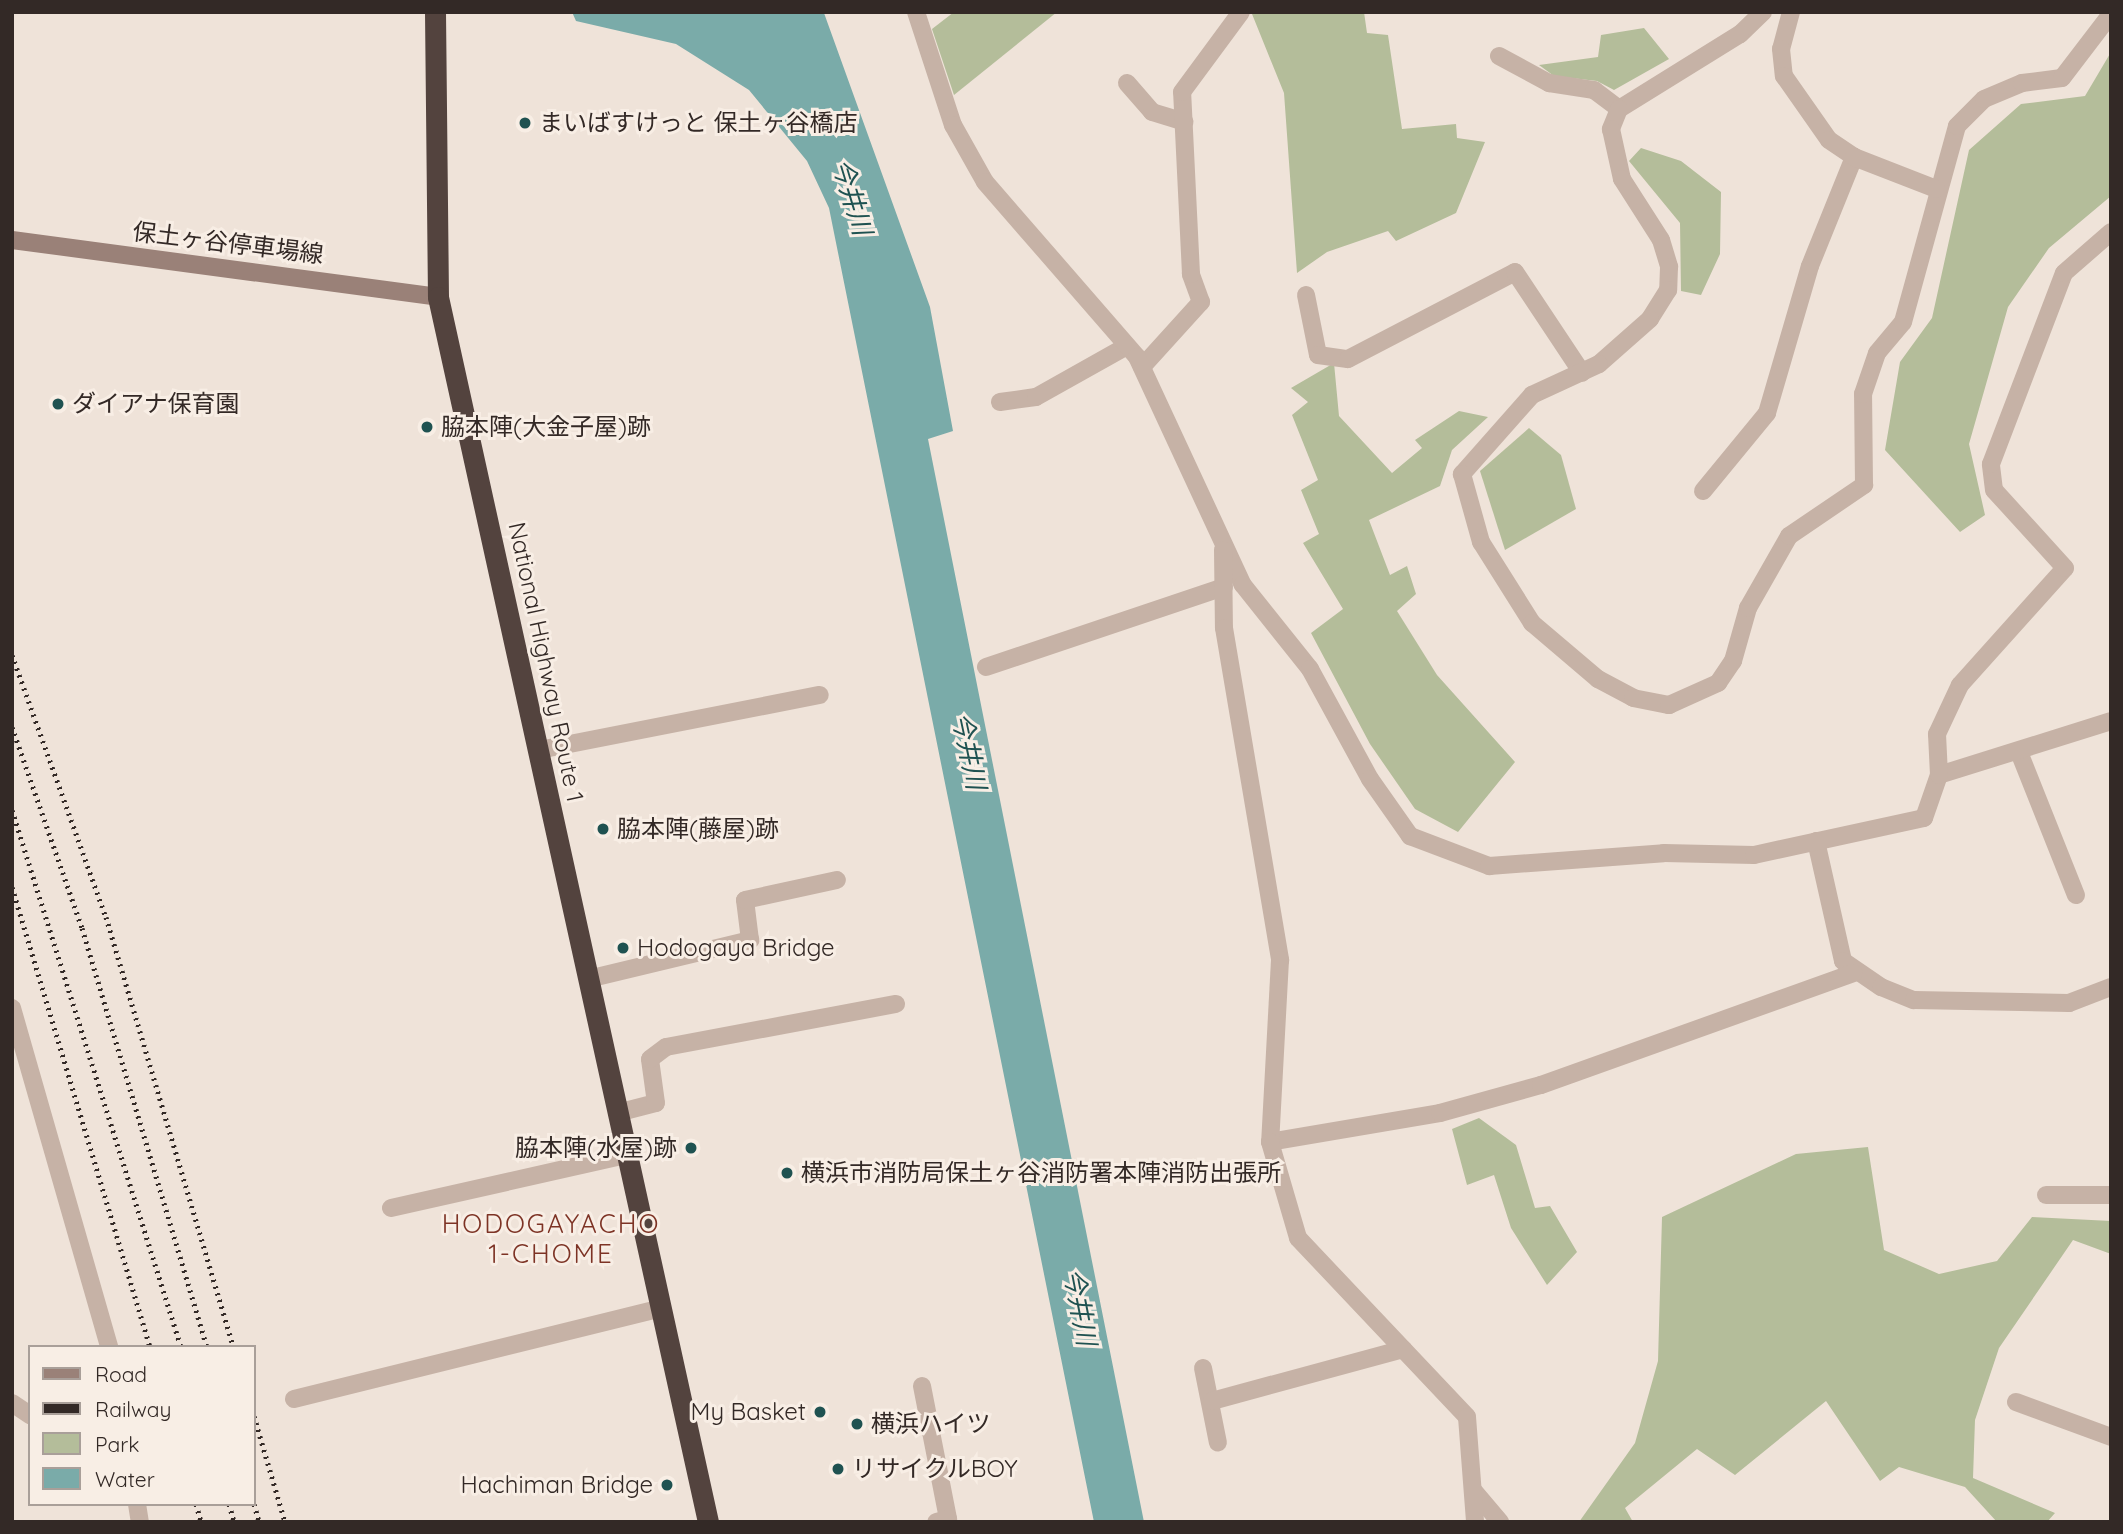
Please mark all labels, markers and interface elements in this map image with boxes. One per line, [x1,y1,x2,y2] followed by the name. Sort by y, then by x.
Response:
[539,109,858,137] place label: まいばすけっと 保土ヶ谷橋店
[517,115,533,131] marker: まいばすけっと 保土ヶ谷橋店
[826,155,878,239] water label: 今井川
[131,217,325,269] street label: 保土ヶ谷停車場線
[72,390,240,418] place label: ダイアナ保育園
[50,396,66,412] marker: ダイアナ保育園
[441,413,651,441] place label: 脇本陣(大金子屋)跡
[419,419,435,435] marker: 脇本陣(大金子屋)跡
[502,519,590,805] street label: National Highway Route 1
[946,710,992,792] water label: 今井川
[617,815,779,843] place label: 脇本陣(藤屋)跡
[595,821,611,837] marker: 脇本陣(藤屋)跡
[637,934,835,962] place label: Hodogaya Bridge
[615,940,631,956] marker: Hodogaya Bridge
[515,1134,677,1162] place label: 脇本陣(水屋)跡
[683,1140,699,1156] marker: 脇本陣(水屋)跡
[801,1159,1281,1187] place label: 横浜市消防局保土ヶ谷消防署本陣消防出張所
[779,1165,795,1181] marker: 横浜市消防局保土ヶ谷消防署本陣消防出張所
[443,1208,659,1270] district label: HODOGAYACHO 1-CHOME
[1057,1266,1103,1348] water label: 今井川
[28,1345,256,1506] legend
[95,1361,147,1387] text: Road
[95,1396,171,1422] text: Railway
[691,1398,806,1426] place label: My Basket
[812,1404,828,1420] marker: My Basket
[871,1410,991,1438] place label: 横浜ハイツ
[849,1416,865,1432] marker: 横浜ハイツ
[95,1431,139,1457] text: Park
[852,1455,1019,1483] place label: リサイクルBOY
[830,1461,846,1477] marker: リサイクルBOY
[95,1466,155,1492] text: Water
[461,1471,653,1499] place label: Hachiman Bridge
[659,1477,675,1493] marker: Hachiman Bridge

